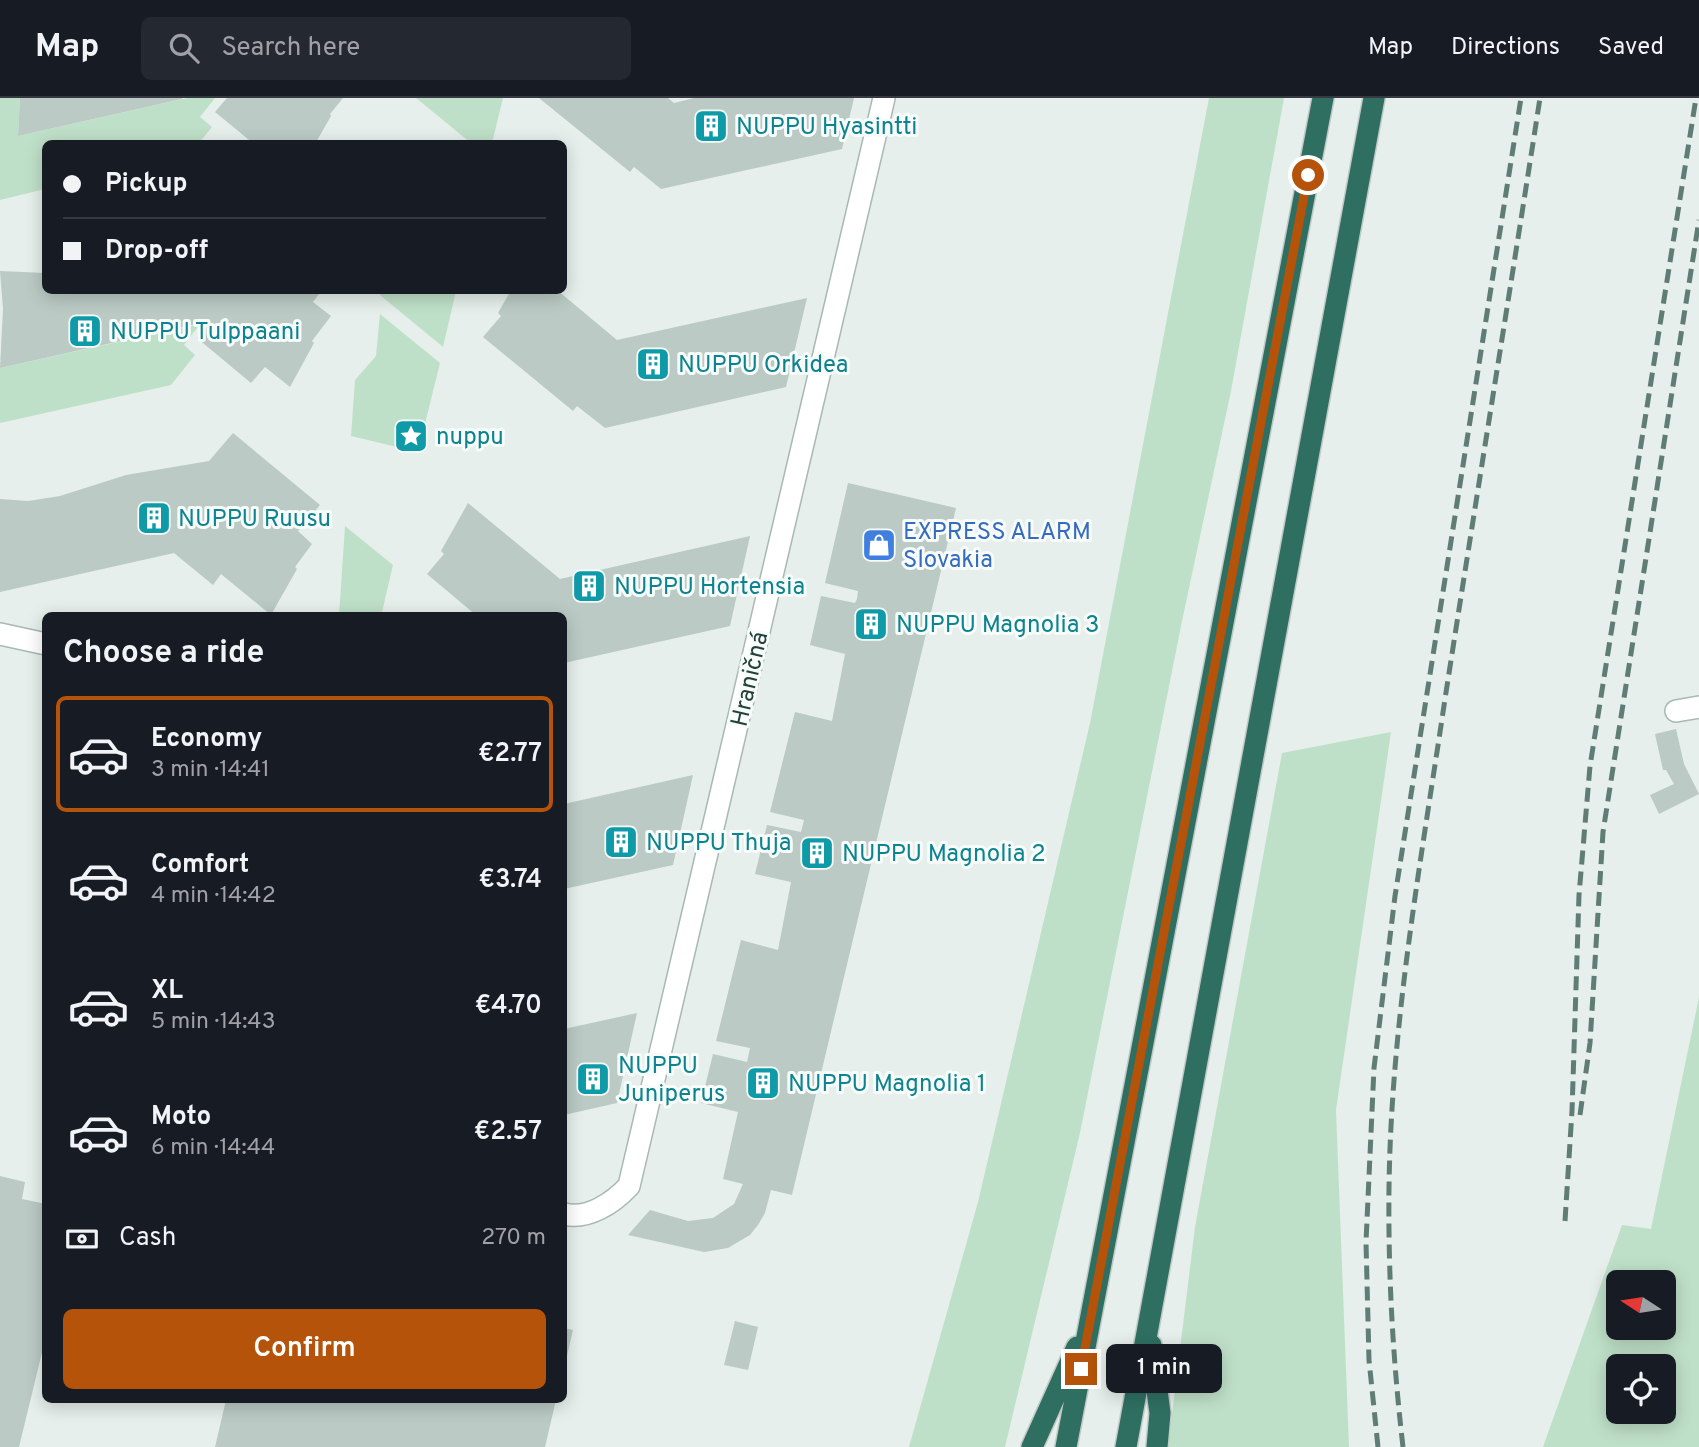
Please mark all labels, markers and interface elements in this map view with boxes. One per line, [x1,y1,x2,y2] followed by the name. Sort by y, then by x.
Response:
[141,17,631,80] search box
[35,27,99,69] text: Map
[165,29,203,67] icon: search
[221,32,360,65] text: Search here
[1368,33,1413,63] text: Map
[1451,33,1560,63] text: Directions
[1598,33,1664,63] text: Saved
[692,107,730,145] building icon: NUPPU Hyasintti
[736,113,917,143] place label: NUPPU Hyasintti
[1292,159,1324,191] route start
[105,168,188,201] text: Pickup
[105,235,208,268] text: Drop-off
[66,312,104,350] building icon: NUPPU Tulppaani
[110,318,300,348] place label: NUPPU Tulppaani
[634,345,672,383] building icon: NUPPU Orkidea
[678,351,848,381] place label: NUPPU Orkidea
[392,417,430,455] place icon: nuppu
[436,423,504,453] place label: nuppu
[135,499,173,537] building icon: NUPPU Ruusu
[178,505,331,535] place label: NUPPU Ruusu
[903,518,1091,576] place label: EXPRESS ALARM Slovakia
[860,526,898,564] shop icon: EXPRESS ALARM Slovakia
[570,567,608,605] building icon: NUPPU Hortensia
[614,573,805,603] place label: NUPPU Hortensia
[852,605,890,643] building icon: NUPPU Magnolia 3
[896,611,1099,641] place label: NUPPU Magnolia 3
[725,629,776,730] street label: Hraničná
[63,634,264,674] text: Choose a ride
[67,723,130,786] icon: car
[151,723,262,756] text: Economy
[478,738,542,771] text: €2.77
[151,756,270,785] text: 3 min · 14:41
[602,823,640,861] building icon: NUPPU Thuja
[646,829,791,859] place label: NUPPU Thuja
[798,834,836,872] building icon: NUPPU Magnolia 2
[842,840,1046,870] place label: NUPPU Magnolia 2
[67,849,130,912] icon: car
[151,849,249,882] text: Comfort
[479,864,542,897] text: €3.74
[151,882,276,911] text: 4 min · 14:42
[67,975,130,1038] icon: car
[151,975,183,1008] text: XL
[475,990,542,1023] text: €4.70
[151,1008,275,1037] text: 5 min · 14:43
[618,1052,725,1110] place label: NUPPU Juniperus
[574,1060,612,1098] building icon: NUPPU Juniperus
[744,1064,782,1102] building icon: NUPPU Magnolia 1
[788,1070,986,1100] place label: NUPPU Magnolia 1
[67,1101,130,1164] icon: car
[151,1101,211,1134] text: Moto
[474,1116,542,1149] text: €2.57
[151,1134,275,1163] text: 6 min · 14:44
[63,1220,101,1258] icon: cash
[119,1222,176,1255] text: Cash
[481,1224,546,1253] text: 270 m
[1606,1270,1676,1340] north arrow
[1606,1270,1676,1424] map controls
[63,1309,546,1389] button: Confirm
[1106,1344,1221,1394] callout: 1 min
[1065,1353,1097,1385] route end
[1137,1354,1191,1383] text: 1 min
[1606,1354,1676,1424] button: locate

